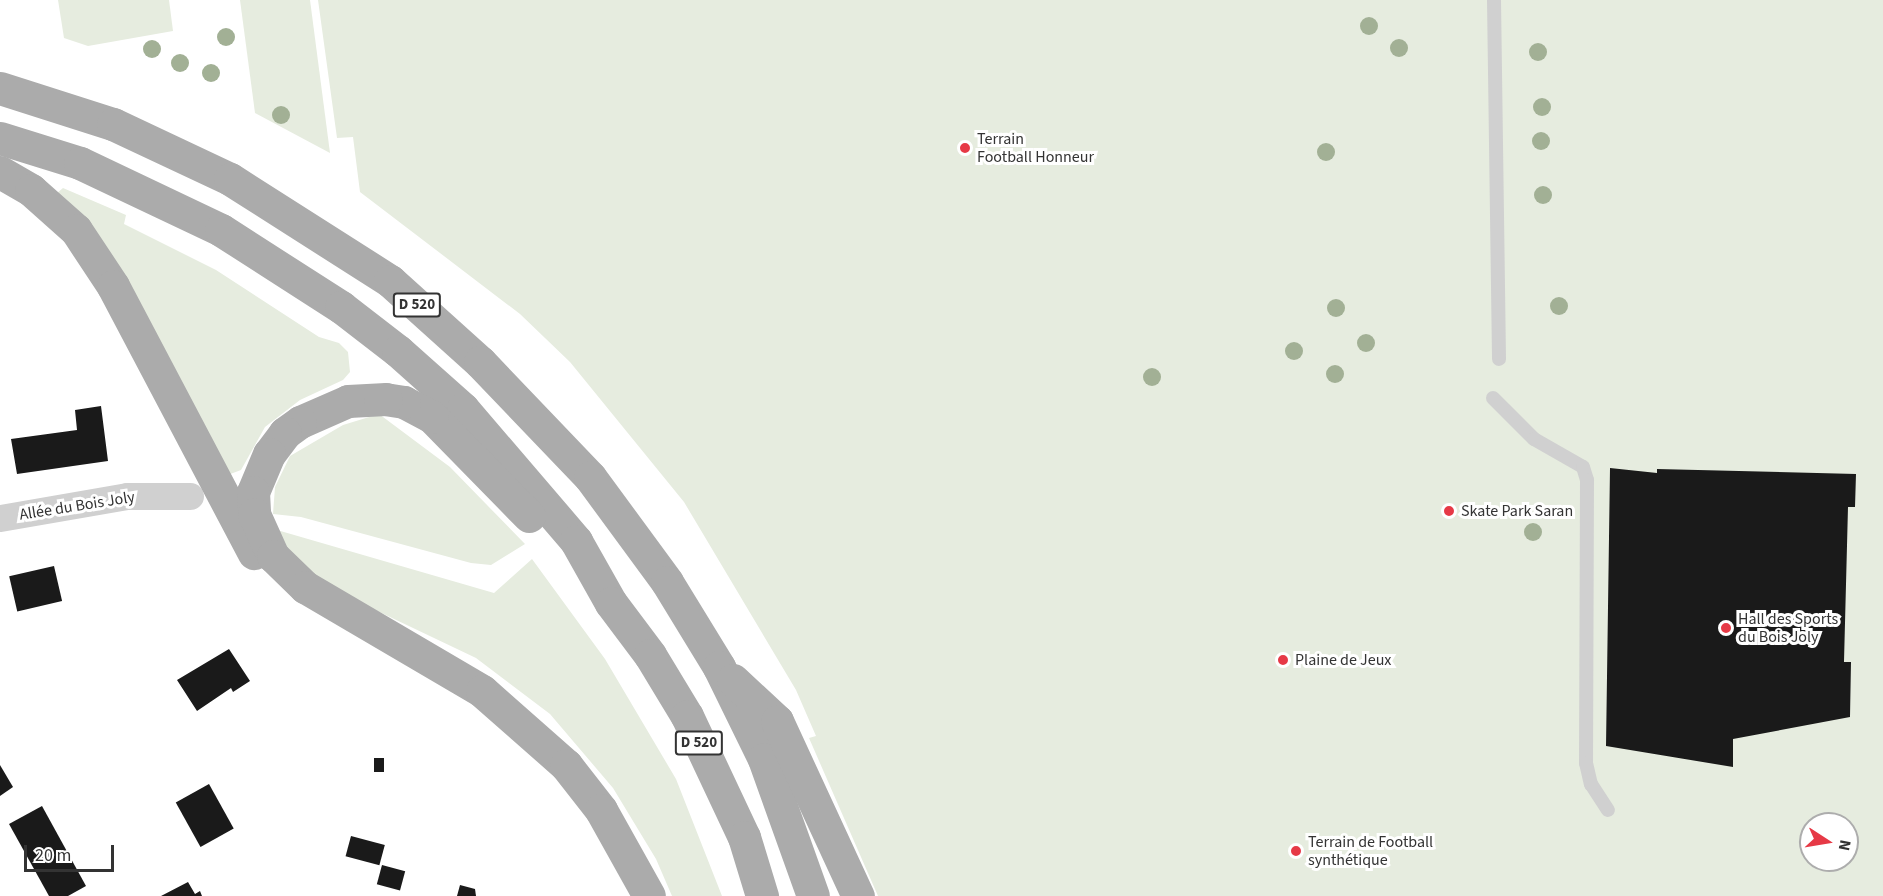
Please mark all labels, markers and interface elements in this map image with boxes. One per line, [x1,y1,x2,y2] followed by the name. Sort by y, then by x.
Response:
[977,129,1094,167] place label: Terrain Football Honneur
[958,141,972,155] marker: Terrain Football Honneur
[392,293,442,317] road number: D 520
[18,487,136,525] street label: Allée du Bois Joly
[1461,501,1573,521] place label: Skate Park Saran
[1442,504,1456,518] marker: Skate Park Saran
[1738,609,1838,647] place label: Hall des Sports du Bois Joly
[1719,621,1733,635] marker: Hall des Sports du Bois Joly
[1295,650,1391,670] place label: Plaine de Jeux
[1276,653,1290,667] marker: Plaine de Jeux
[674,731,724,755] road number: D 520
[1799,812,1859,872] north arrow
[1308,832,1433,870] place label: Terrain de Football synthétique
[27,833,117,871] scale bar
[1833,838,1857,853] text: N
[35,843,71,868] text: 20 m
[1289,844,1303,858] marker: Terrain de Football synthétique

